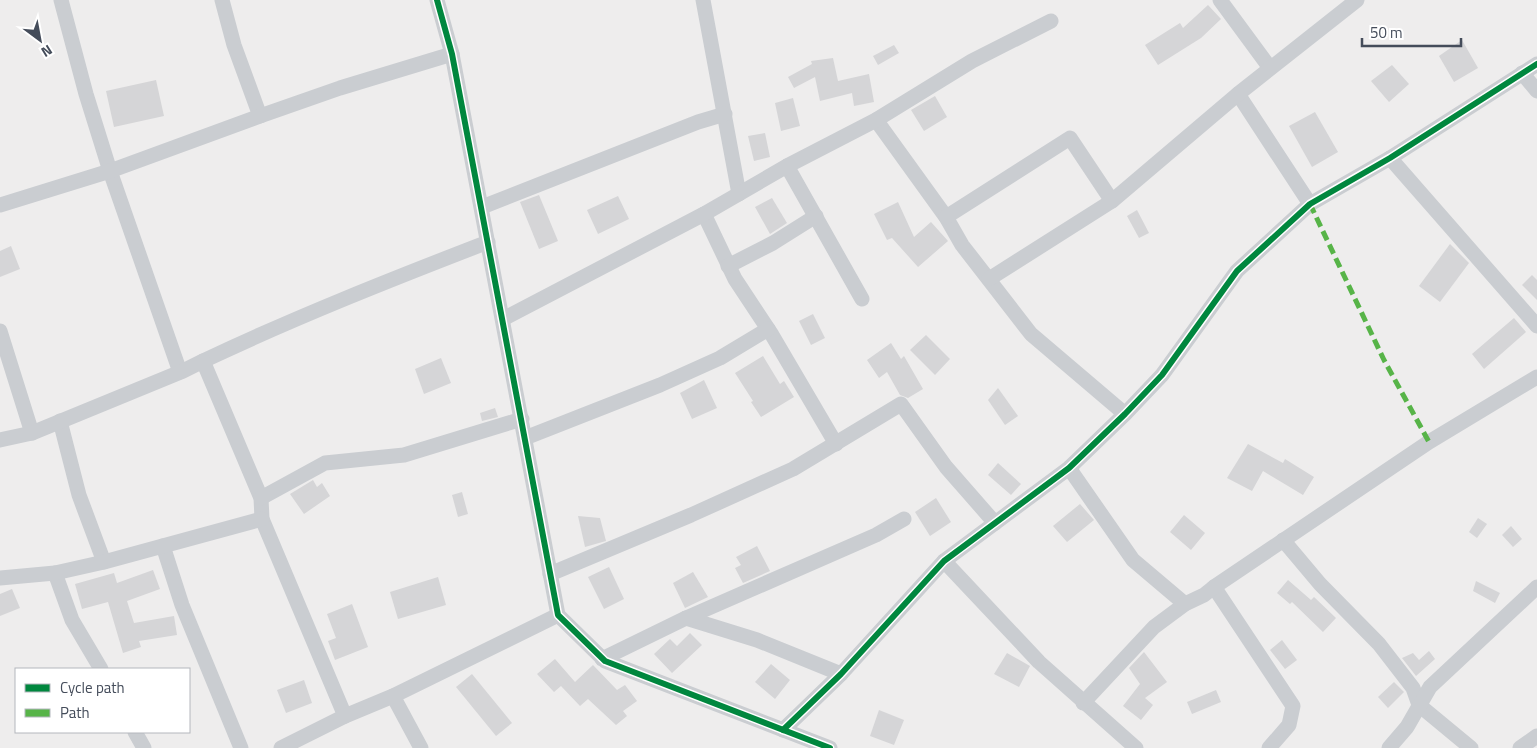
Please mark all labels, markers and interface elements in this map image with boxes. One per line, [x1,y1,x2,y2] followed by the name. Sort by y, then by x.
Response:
[15,15,65,65] north arrow
[1362,15,1461,47] scale bar
[1370,21,1403,44] text: 50 m
[37,40,57,63] text: N
[15,668,190,733] legend
[60,676,125,699] text: Cycle path
[60,701,90,724] text: Path

